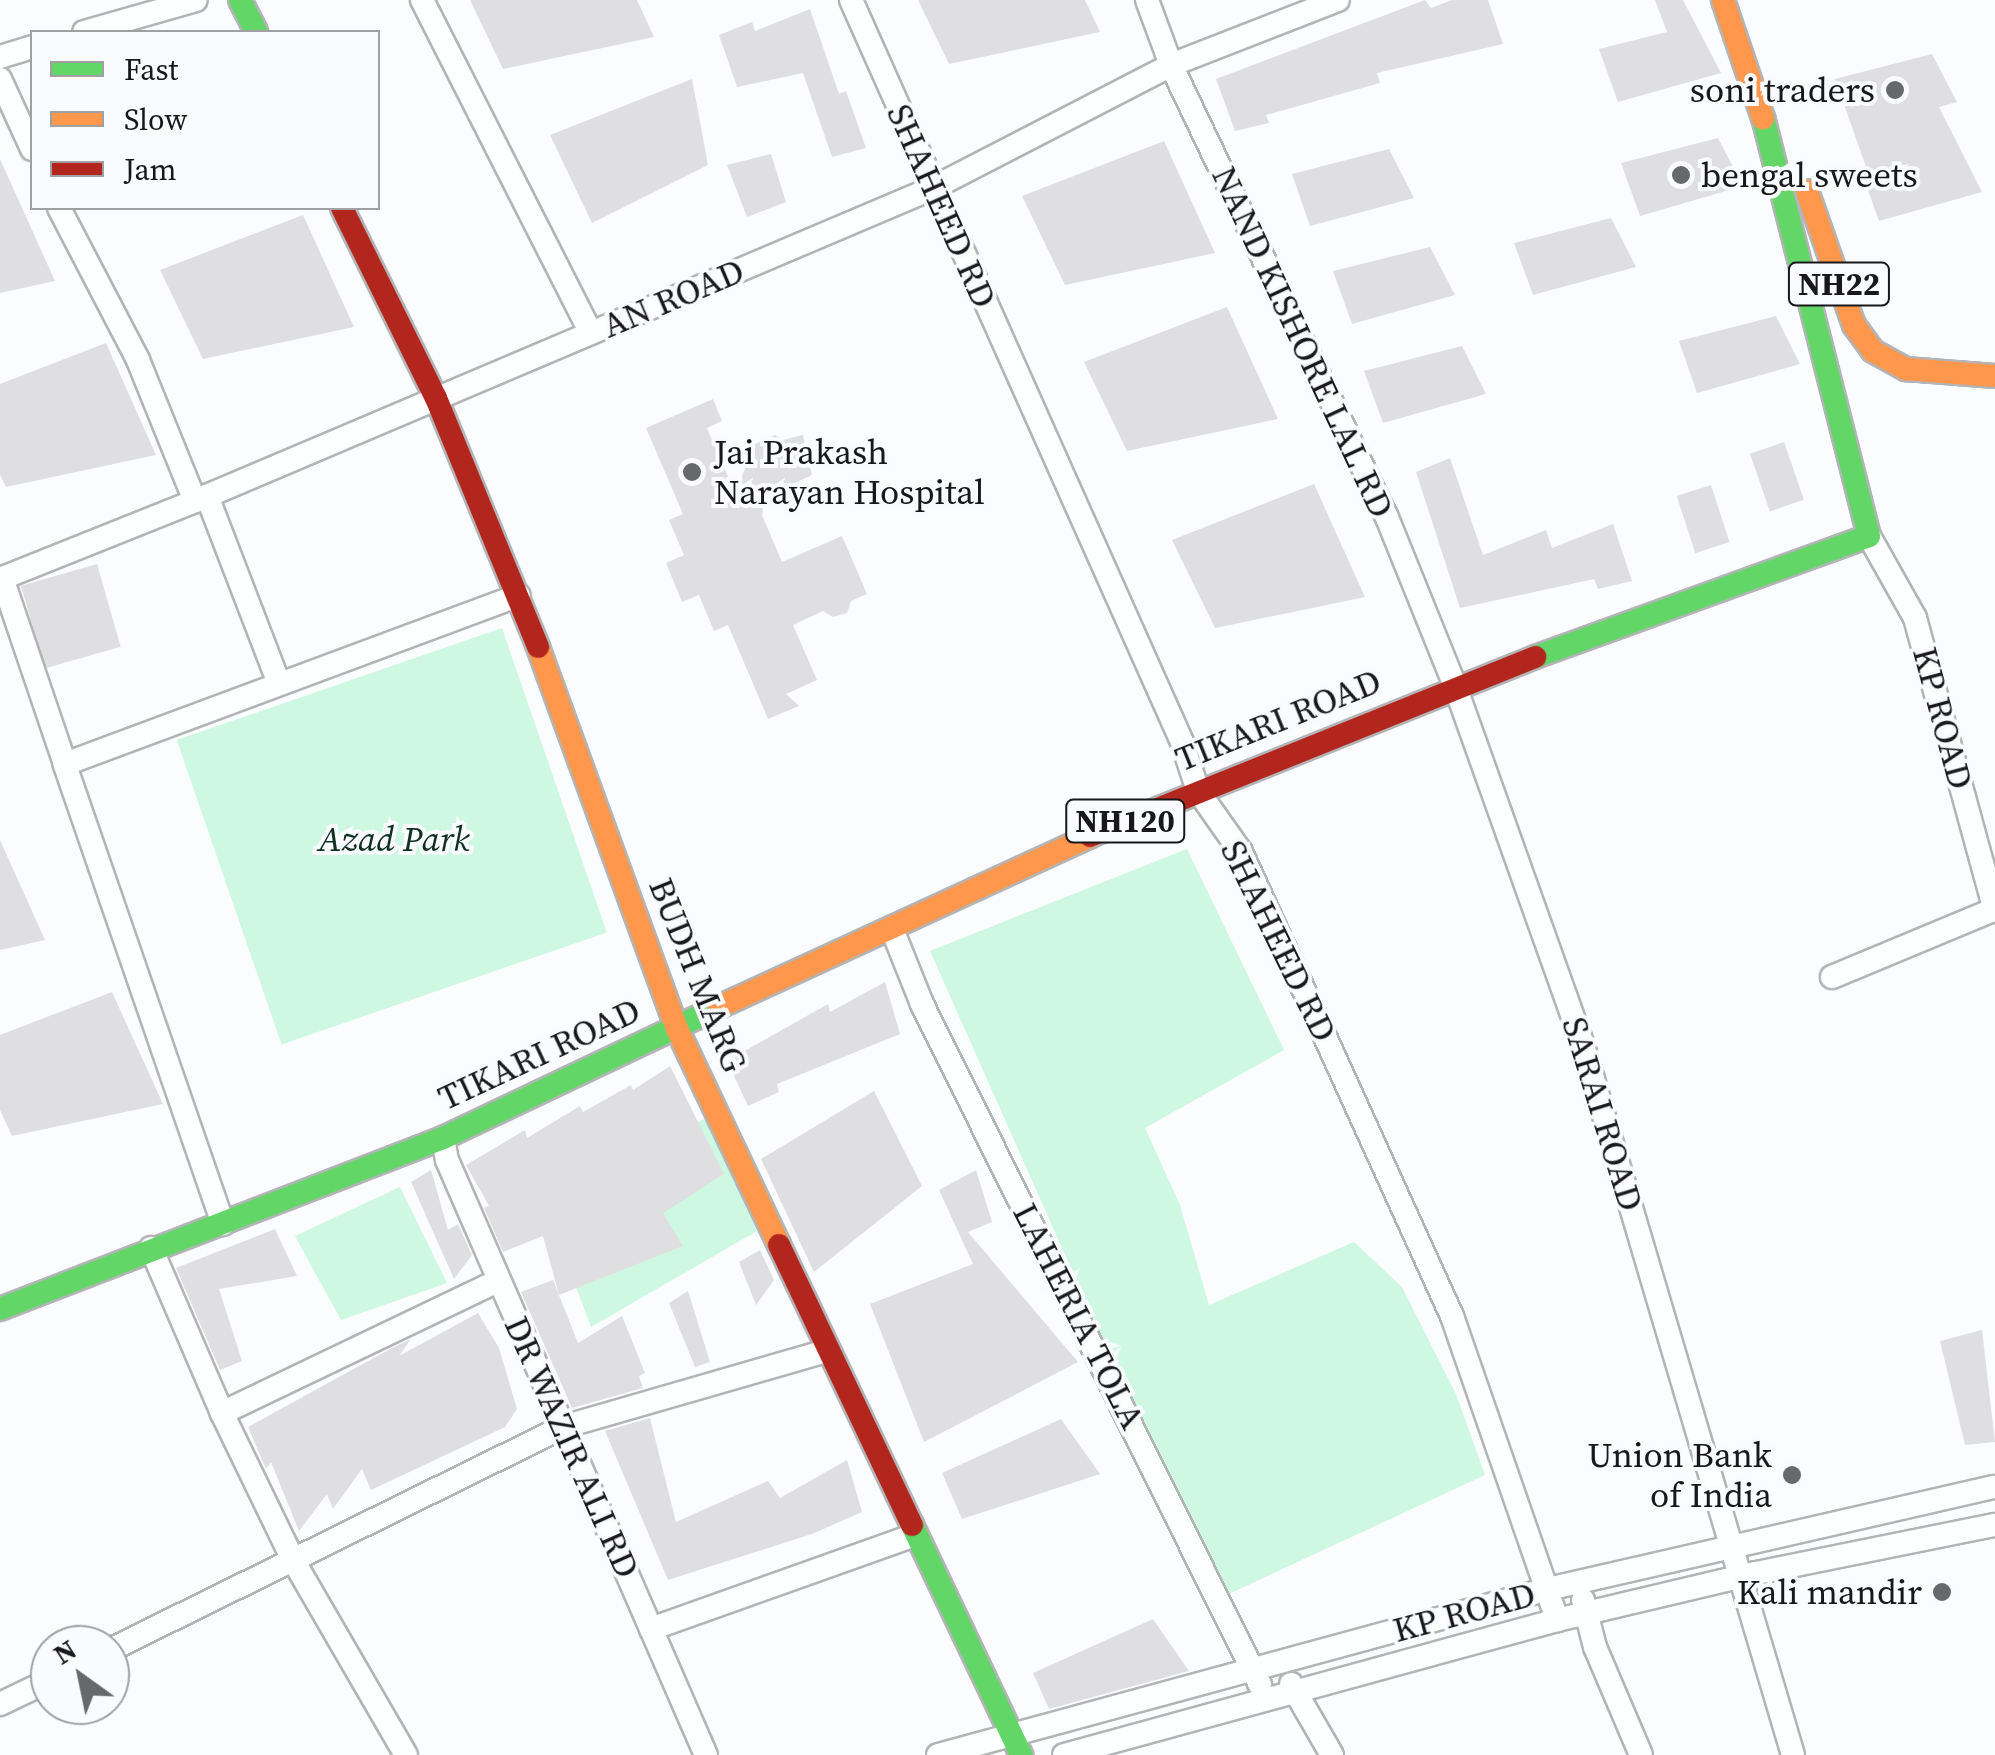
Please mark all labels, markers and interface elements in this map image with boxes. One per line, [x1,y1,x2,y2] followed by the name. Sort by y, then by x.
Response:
[30,30,380,210] legend
[124,49,178,90] text: Fast
[1690,69,1875,111] place label: soni traders
[1884,79,1906,101] marker: soni traders
[878,98,1006,314] street label: SHAHEED RD
[124,99,187,140] text: Slow
[124,149,177,190] text: Jam
[1701,154,1918,196] place label: bengal sweets
[1203,160,1403,524] street label: NAND KISHORE LAL RD
[1670,164,1692,186] marker: bengal sweets
[596,249,750,347] street label: AN ROAD
[1786,257,1892,311] road number: NH22
[714,431,985,513] place label: Jai Prakash Narayan Hospital
[679,459,705,485] marker: Jai Prakash Narayan Hospital
[1904,642,1982,794] street label: KP ROAD
[1169,660,1387,780] street label: TIKARI ROAD
[1065,794,1185,848] road number: NH120
[318,818,470,860] park label: Azad Park
[1212,834,1346,1048] street label: SHAHEED RD
[640,872,756,1078] street label: BUDH MARG
[431,989,647,1119] street label: TIKARI ROAD
[1554,1012,1652,1216] street label: SARAI ROAD
[1004,1196,1154,1436] street label: LAHERIA TOLA
[495,1309,649,1585] street label: DR WAZIR ALI RD
[1587,1434,1772,1516] place label: Union Bank of India
[1781,1464,1803,1486] marker: Union Bank of India
[1737,1571,1922,1613] place label: Kali mandir
[1388,1573,1540,1651] street label: KP ROAD
[1931,1581,1953,1603] marker: Kali mandir
[30,1625,130,1725] north arrow
[46,1630,84,1673] text: N

